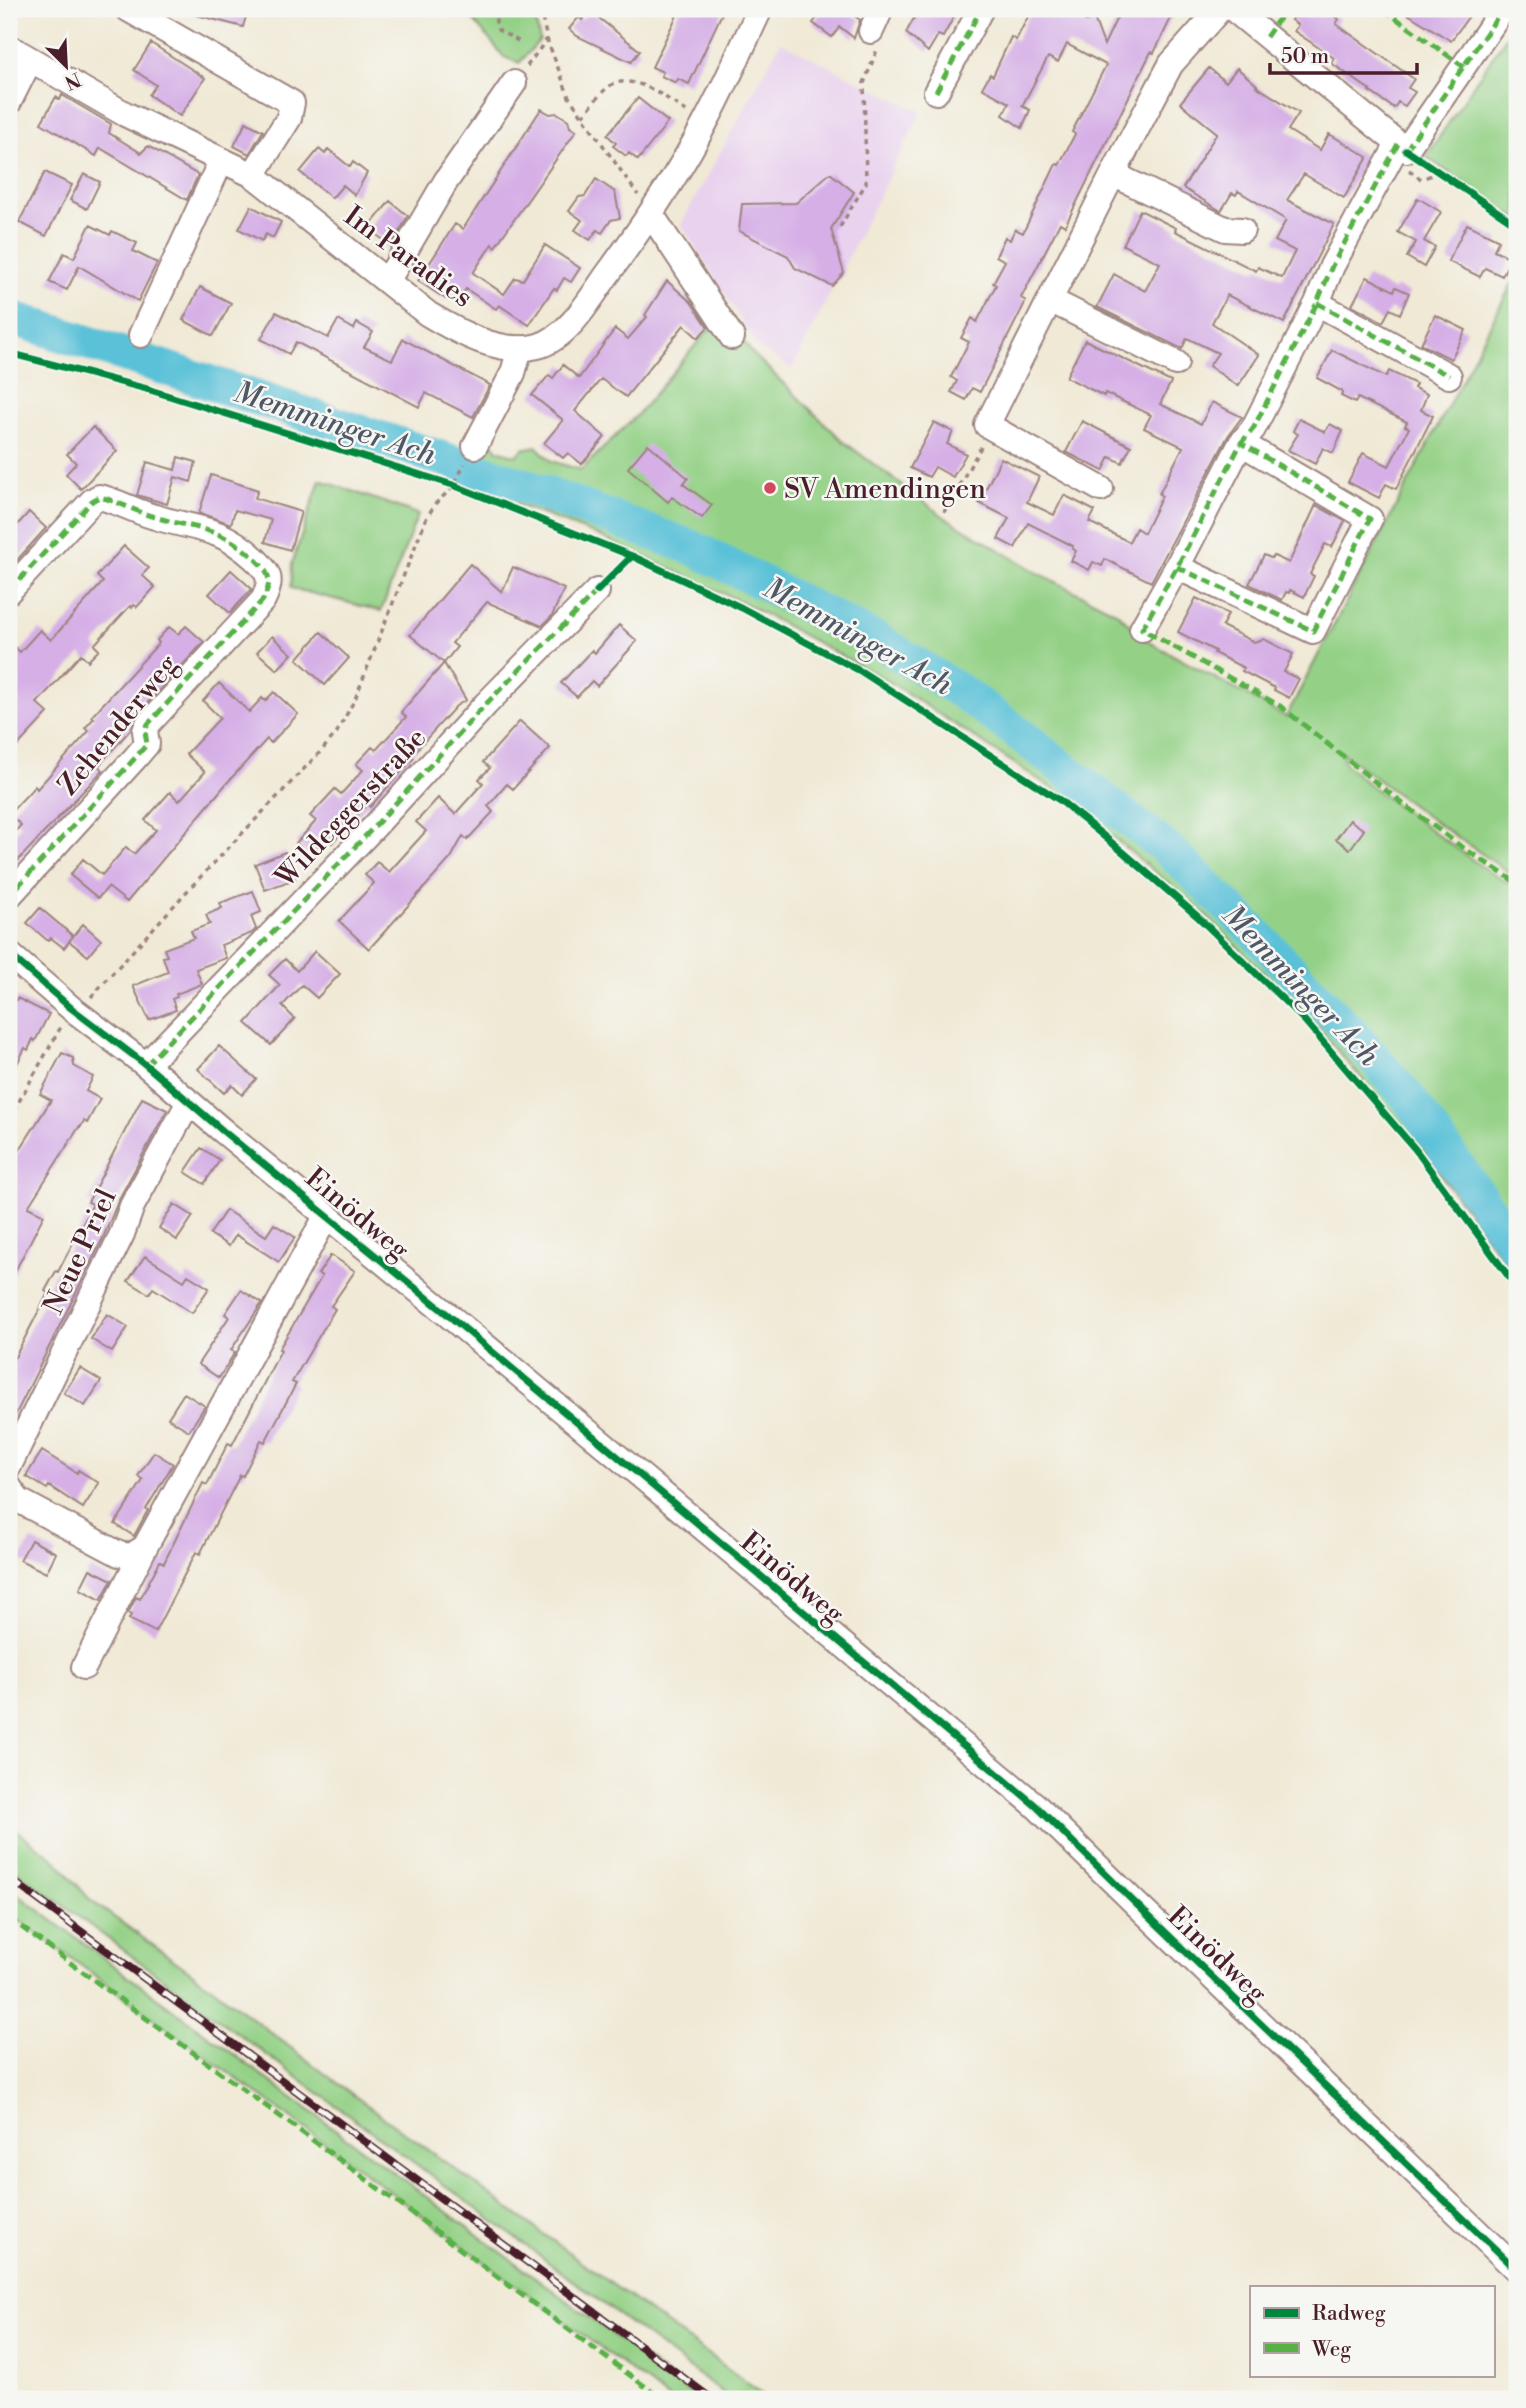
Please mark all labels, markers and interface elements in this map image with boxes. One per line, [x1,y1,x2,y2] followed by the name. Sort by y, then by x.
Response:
[32,32,102,102] north arrow
[1270,32,1418,76] scale bar
[1281,44,1329,70] text: 50 m
[61,67,84,95] text: N
[337,199,479,316] street label: Im Paradies
[229,373,441,475] water label: Memminger Ach
[784,472,986,507] place label: SV Amendingen
[762,480,778,496] marker: SV Amendingen
[756,569,959,705] water label: Memminger Ach
[51,647,186,802] street label: Zehenderweg
[268,721,434,896] street label: Wildeggerstraße
[1214,897,1387,1075] water label: Memminger Ach
[298,1161,417,1268] street label: Einödweg
[36,1184,125,1320] street label: Neue Priel
[733,1525,852,1632] street label: Einödweg
[1160,1899,1274,2011] street label: Einödweg
[1250,2286,1494,2376] legend
[1312,2301,1386,2327] text: Radweg
[1311,2337,1351,2363] text: Weg

